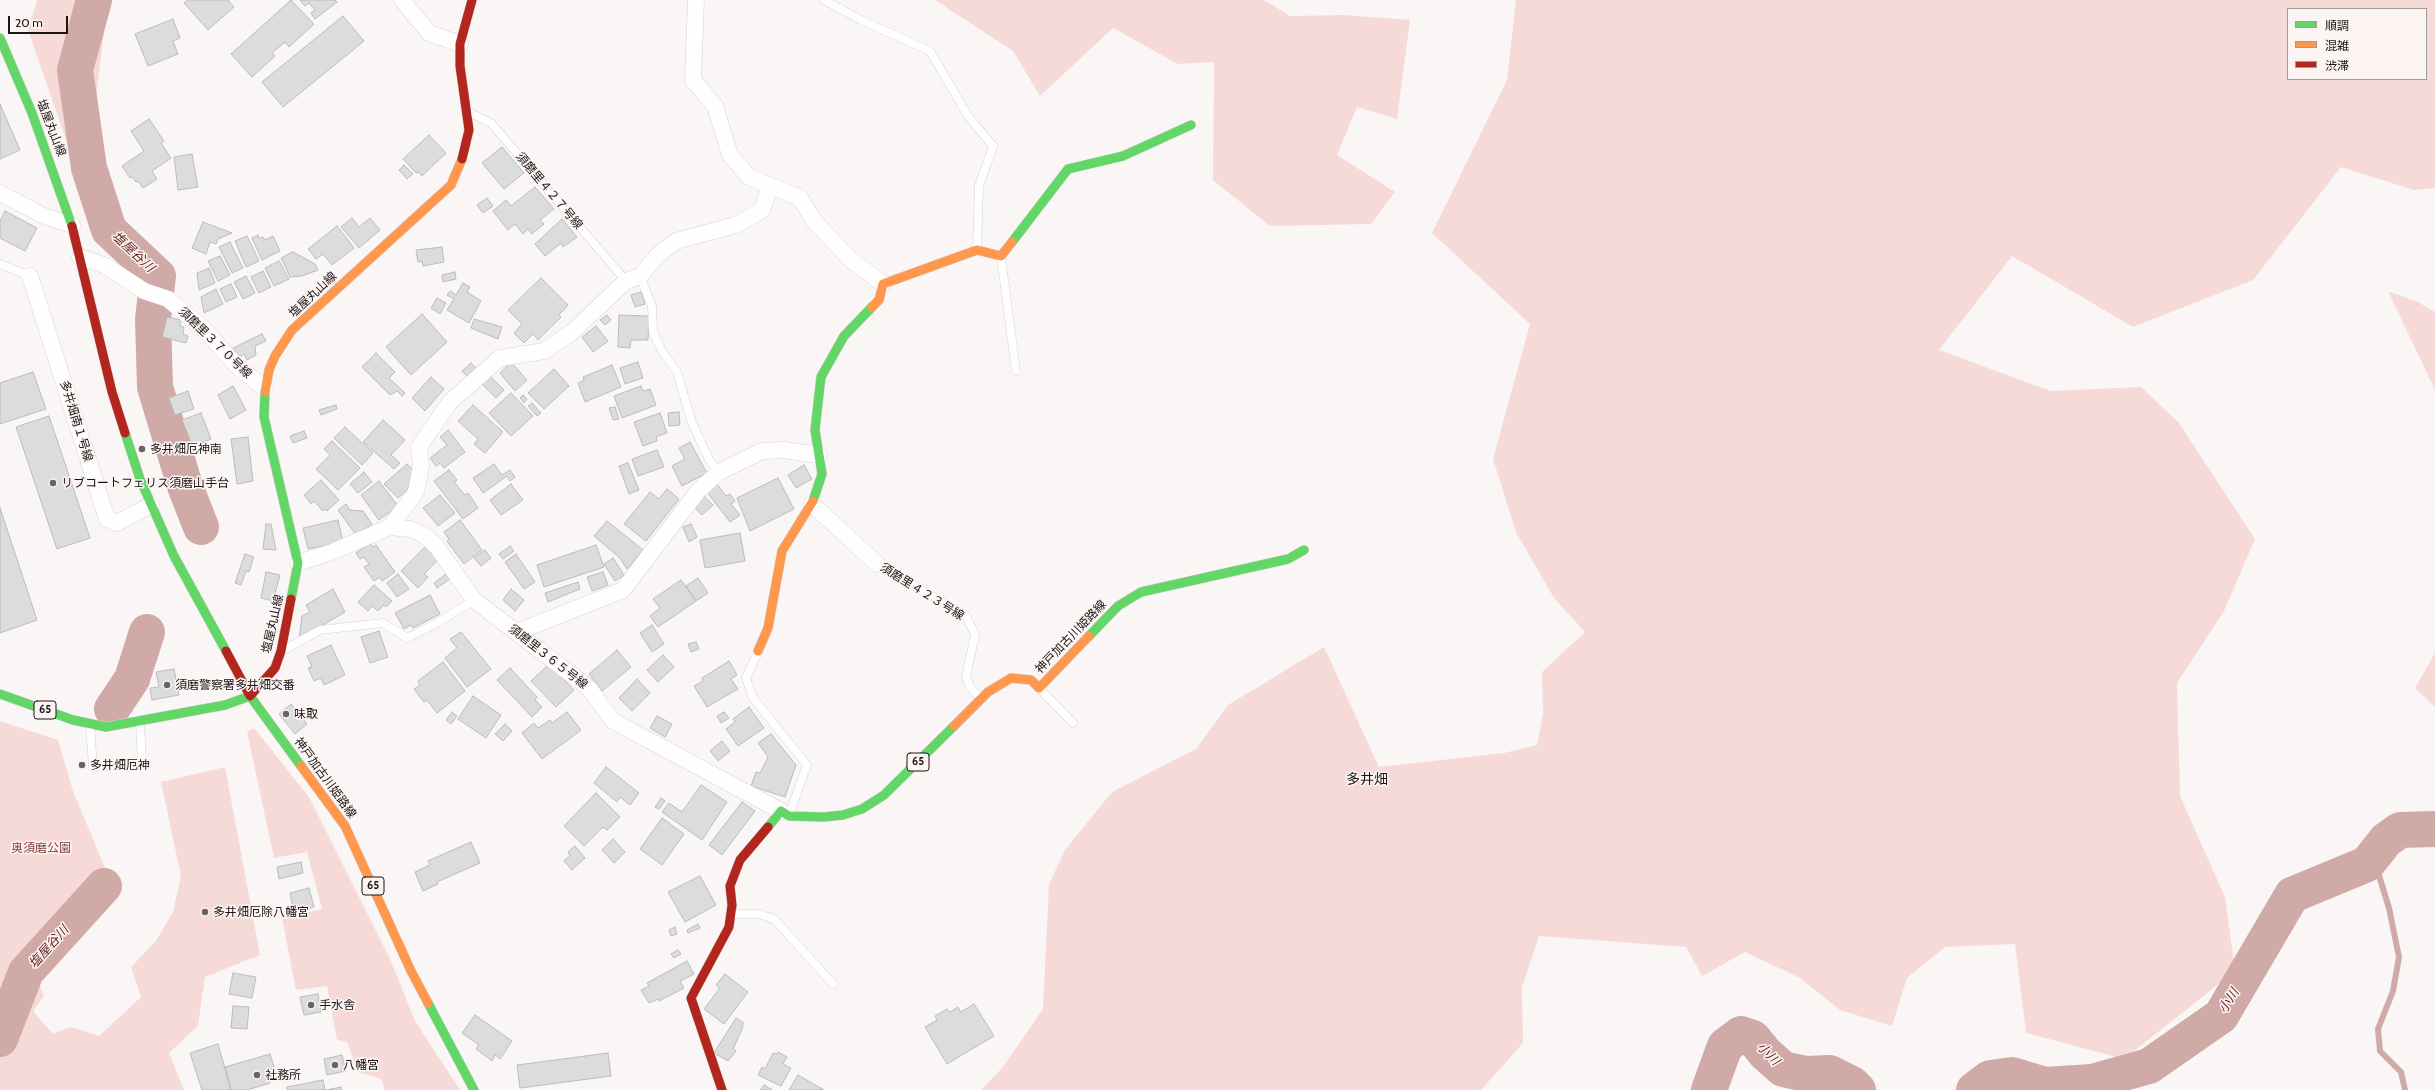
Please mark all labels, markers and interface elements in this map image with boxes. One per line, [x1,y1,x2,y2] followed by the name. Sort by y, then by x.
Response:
[10,8,70,34] scale bar
[2287,8,2427,80] legend
[15,15,43,30] text: 20 m
[2325,18,2349,33] text: 順調
[2325,38,2349,53] text: 混雑
[2325,58,2349,73] text: 渋滞
[34,97,68,159] street label: 塩屋丸山線
[513,150,585,232] street label: 須磨里４２７号線
[109,229,157,275] water label: 塩屋谷川
[286,269,340,321] street label: 塩屋丸山線
[175,304,255,382] street label: 須磨里３７０号線
[57,379,95,463] street label: 多井畑南１号線
[150,442,222,456] place label: 多井畑厄神南
[137,444,147,454] marker: 多井畑厄神南
[61,476,229,490] place label: リブコートフェリス須磨山手台
[48,478,58,488] marker: リブコートフェリス須磨山手台
[877,560,967,624] street label: 須磨里４２３号線
[259,593,287,655] street label: 塩屋丸山線
[1032,597,1110,677] street label: 神戸加古川姫路線
[506,622,590,692] street label: 須磨里３６５号線
[175,678,295,692] place label: 須磨警察署多井畑交番
[162,680,172,690] marker: 須磨警察署多井畑交番
[34,701,56,719] road number: 65
[294,707,318,721] place label: 味取
[281,709,291,719] marker: 味取
[291,735,359,821] street label: 神戸加古川姫路線
[907,753,929,771] road number: 65
[90,758,150,772] place label: 多井畑厄神
[77,760,87,770] marker: 多井畑厄神
[1346,772,1388,788] district label: 多井畑
[11,841,71,855] park label: 奥須磨公園
[362,877,384,895] road number: 65
[213,905,309,919] place label: 多井畑厄除八幡宮
[200,907,210,917] marker: 多井畑厄除八幡宮
[26,922,72,972] water label: 塩屋谷川
[2215,986,2243,1016] water label: 小川
[319,998,355,1012] place label: 手水舎
[306,1000,316,1010] marker: 手水舎
[1753,1039,1783,1069] water label: 小川
[343,1058,379,1072] place label: 八幡宮
[330,1060,340,1070] marker: 八幡宮
[265,1068,301,1082] place label: 社務所
[252,1070,262,1080] marker: 社務所

